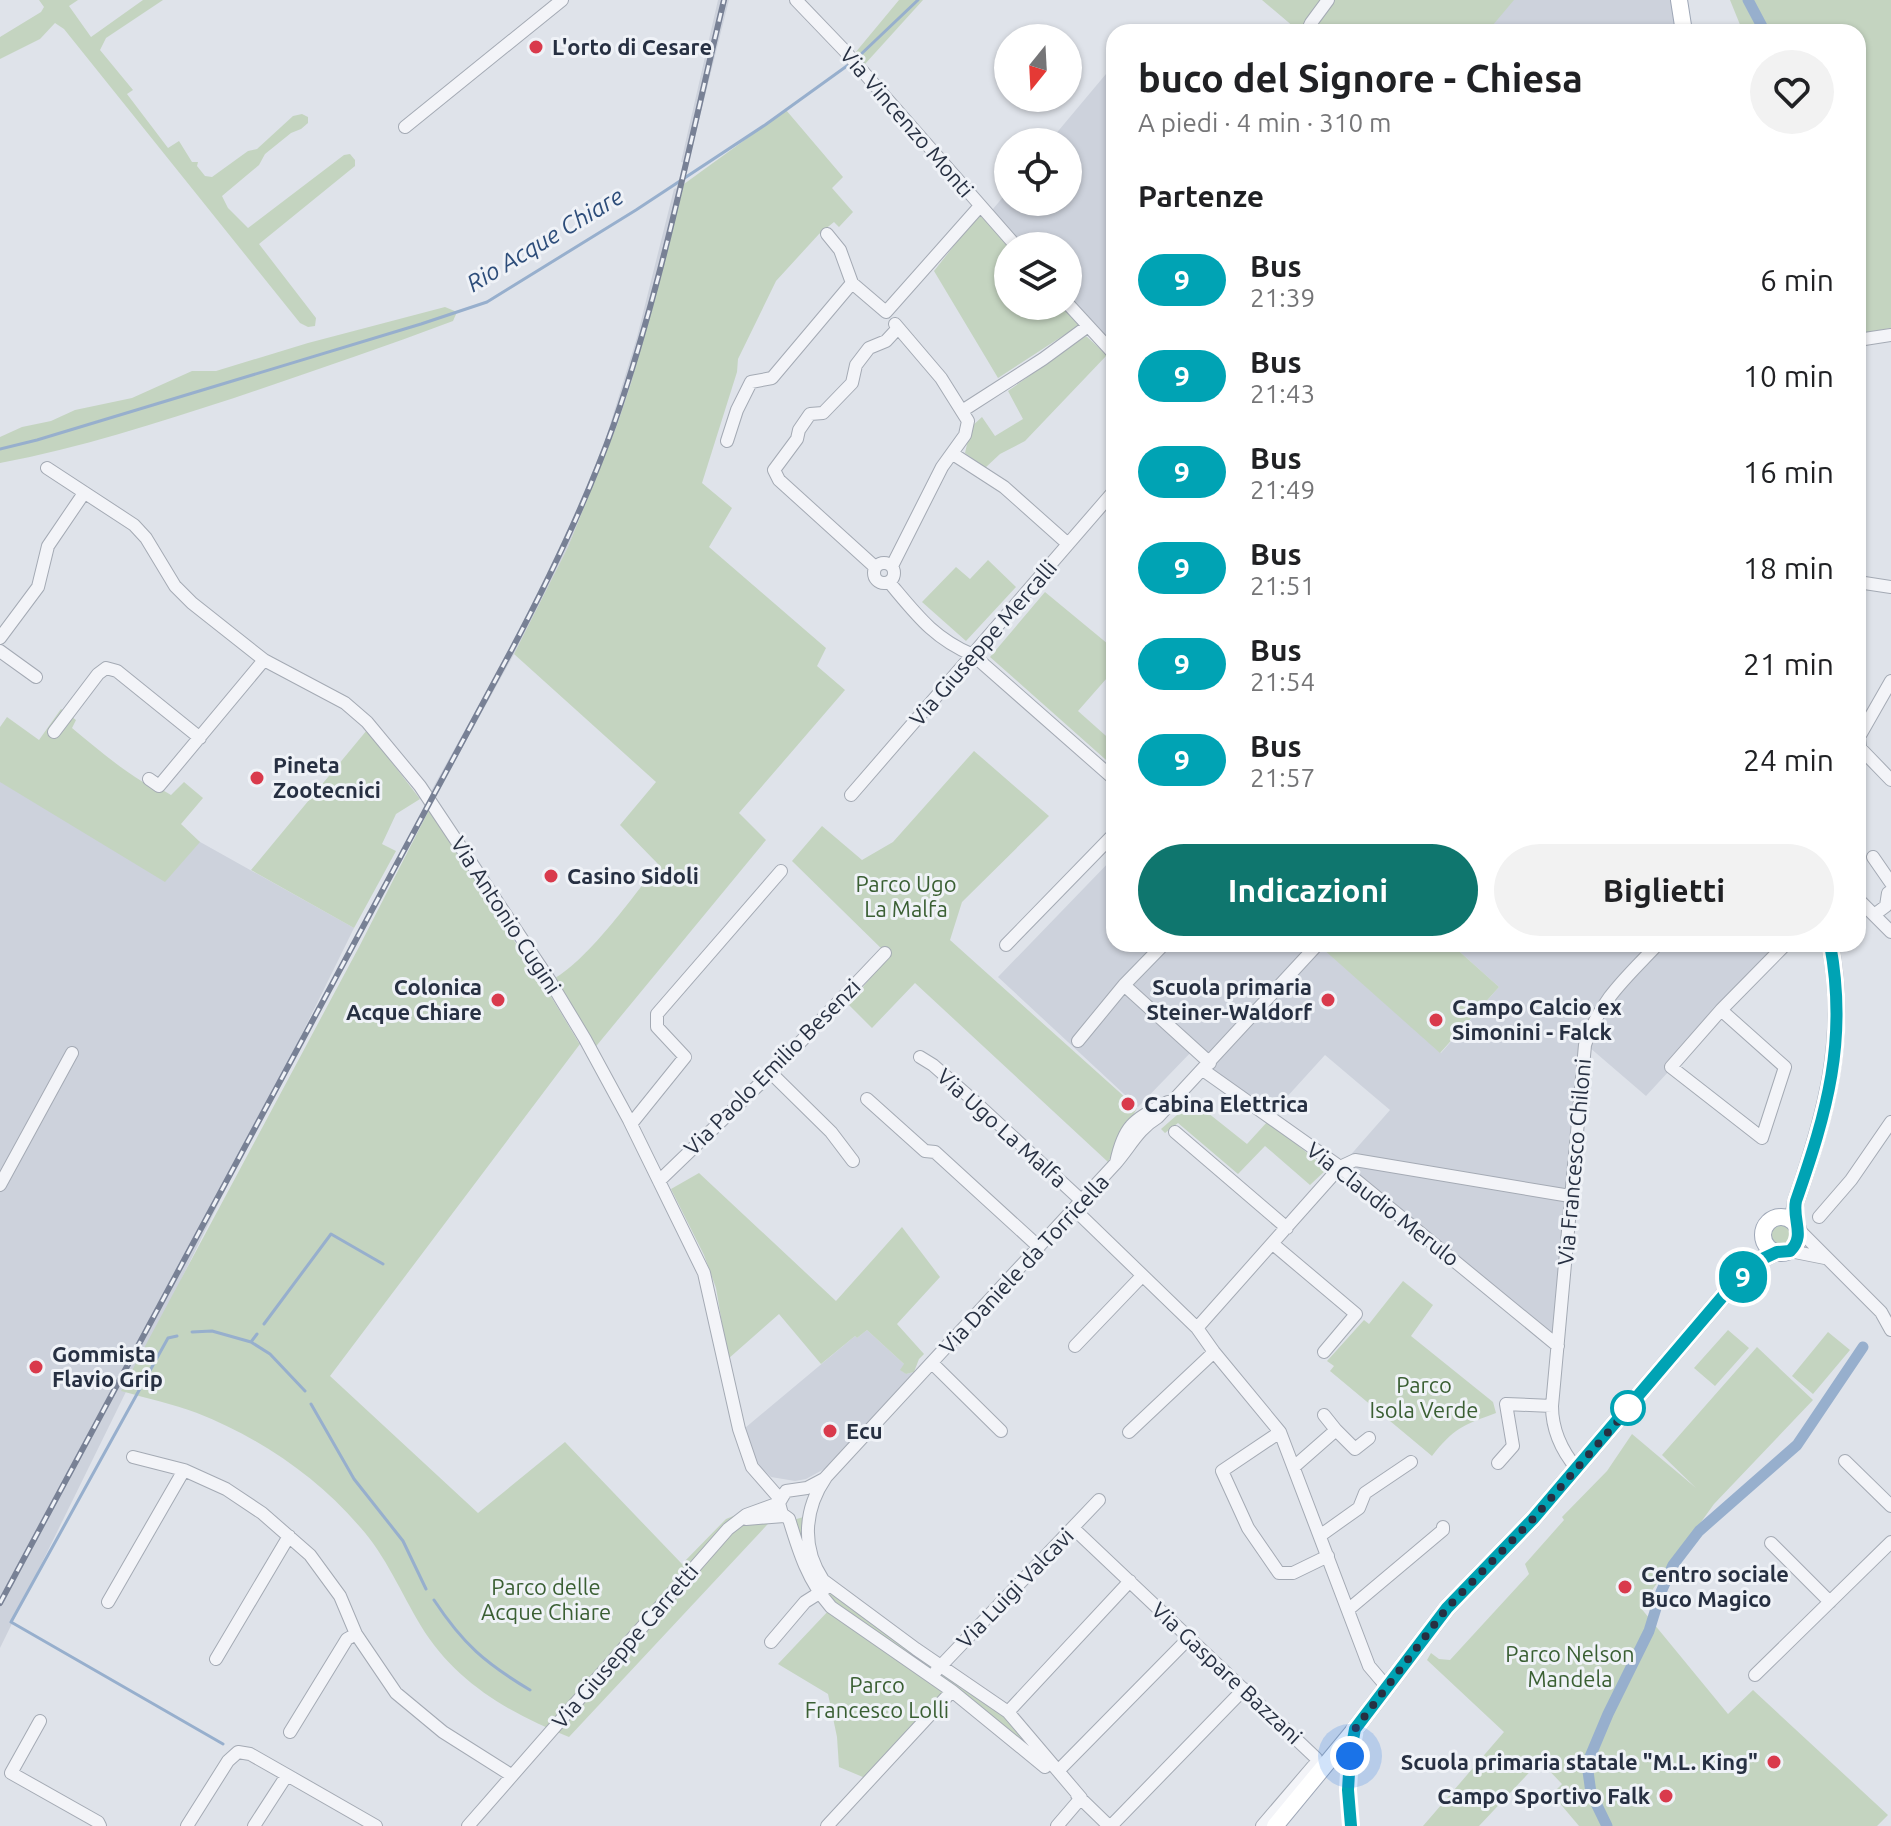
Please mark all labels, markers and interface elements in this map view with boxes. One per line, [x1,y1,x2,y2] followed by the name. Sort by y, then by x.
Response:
[994,24,1082,112] north arrow
[994,24,1082,320] map controls
[552,34,712,59] place label: L'orto di Cesare
[527,38,545,56] marker: L'orto di Cesare
[836,42,979,202] street label: Via Vincenzo Monti
[1750,50,1834,134] button: heart
[1138,57,1583,99] text: buco del Signore - Chiesa
[1138,108,1391,137] text: A piedi · 4 min · 310 m
[994,128,1082,216] button: locate
[1138,179,1264,213] text: Partenze
[462,182,628,297] water label: Rio Acque Chiare
[994,232,1082,320] button: layers
[1250,249,1302,283] text: Bus
[1760,263,1834,297] text: 6 min
[1174,264,1190,295] text: 9
[1250,283,1315,312] text: 21:39
[1250,345,1302,379] text: Bus
[1743,359,1834,393] text: 10 min
[1174,360,1190,391] text: 9
[1250,379,1315,408] text: 21:43
[1250,441,1302,475] text: Bus
[1743,455,1834,489] text: 16 min
[1174,456,1190,487] text: 9
[1250,475,1315,504] text: 21:49
[1250,537,1302,571] text: Bus
[1743,551,1834,585] text: 18 min
[1174,552,1190,583] text: 9
[904,555,1061,731] street label: Via Giuseppe Mercalli
[1250,571,1315,600] text: 21:51
[1250,633,1302,667] text: Bus
[1743,647,1834,681] text: 21 min
[1174,648,1190,679] text: 9
[1250,667,1315,696] text: 21:54
[1250,729,1302,763] text: Bus
[1743,743,1834,777] text: 24 min
[1174,744,1190,775] text: 9
[273,752,381,802] place label: Pineta Zootecnici
[1250,763,1315,792] text: 21:57
[248,769,266,787] marker: Pineta Zootecnici
[446,831,567,998] street label: Via Antonio Cugini
[1138,844,1478,936] button: Indicazioni
[1494,844,1834,936] button: Biglietti
[567,863,699,888] place label: Casino Sidoli
[542,867,560,885] marker: Casino Sidoli
[855,871,957,921] park label: Parco Ugo La Malfa
[678,973,865,1160] street label: Via Paolo Emilio Besenzi
[346,974,482,1024] place label: Colonica Acque Chiare
[1147,974,1313,1024] place label: Scuola primaria Steiner-Waldorf
[489,991,507,1009] marker: Colonica Acque Chiare
[1319,991,1337,1009] marker: Scuola primaria Steiner-Waldorf
[1452,994,1622,1044] place label: Campo Calcio ex Simonini - Falck
[1427,1011,1445,1029] marker: Campo Calcio ex Simonini - Falck
[1552,1057,1595,1266] street label: Via Francesco Chiloni
[933,1063,1072,1192] street label: Via Ugo La Malfa
[1144,1091,1308,1116] place label: Cabina Elettrica
[1119,1095,1137,1113] marker: Cabina Elettrica
[1302,1136,1464,1271] street label: Via Claudio Merulo
[934,1169,1113,1359] street label: Via Daniele da Torricella
[1717,1251,1769,1303] line badge: 9
[1735,1261,1751,1292] text: 9
[52,1341,163,1391] place label: Gommista Flavio Grip
[27,1358,45,1376] marker: Gommista Flavio Grip
[1370,1372,1478,1422] park label: Parco Isola Verde
[1611,1391,1645,1425] unlabelled marker
[846,1418,883,1443] place label: Ecu
[821,1422,839,1440] marker: Ecu
[951,1523,1078,1653] street label: Via Luigi Valcavi
[546,1558,703,1733] street label: Via Giuseppe Carretti
[1641,1561,1789,1611] place label: Centro sociale Buco Magico
[481,1574,611,1624] park label: Parco delle Acque Chiare
[1616,1578,1634,1596] marker: Centro sociale Buco Magico
[1147,1597,1308,1749] street label: Via Gaspare Bazzani
[1505,1641,1635,1691] park label: Parco Nelson Mandela
[805,1672,949,1722] park label: Parco Francesco Lolli
[1330,1736,1370,1776] your location
[1401,1749,1758,1774] place label: Scuola primaria statale "M.L. King"
[1765,1753,1783,1771] marker: Scuola primaria statale "M.L. King"
[1437,1783,1651,1808] place label: Campo Sportivo Falk
[1657,1787,1675,1805] marker: Campo Sportivo Falk

